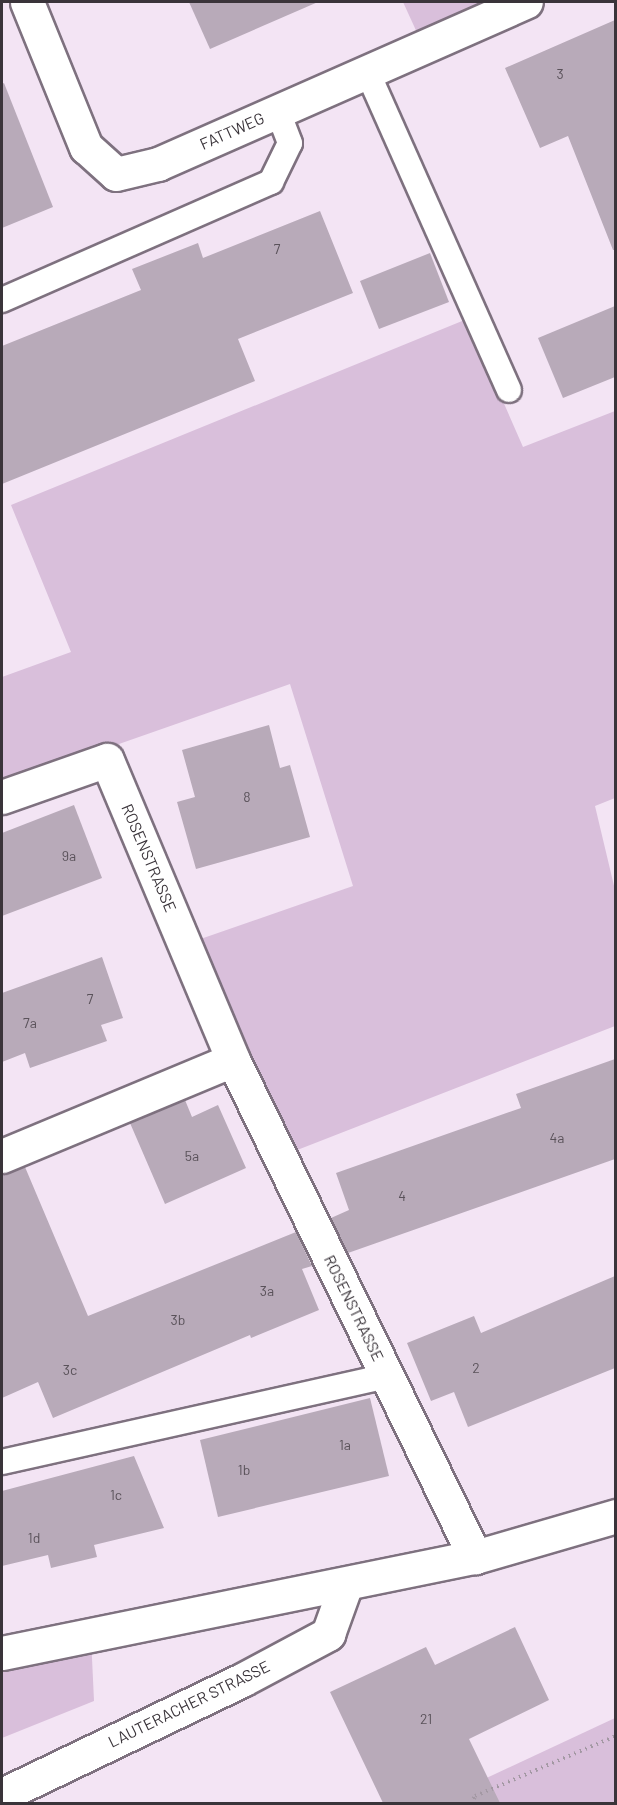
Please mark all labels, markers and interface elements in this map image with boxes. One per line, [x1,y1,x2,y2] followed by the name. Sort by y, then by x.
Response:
[556,66,564,82] house number: 3
[197,108,267,154] street label: FATTWEG
[274,241,280,257] house number: 7
[243,789,251,805] house number: 8
[118,801,180,915] street label: ROSENSTRASSE
[62,848,76,864] house number: 9a
[87,991,93,1007] house number: 7
[23,1015,37,1031] house number: 7a
[550,1130,564,1146] house number: 4a
[185,1148,199,1164] house number: 5a
[398,1188,406,1204] house number: 4
[320,1252,388,1364] street label: ROSENSTRASSE
[260,1283,274,1299] house number: 3a
[171,1312,185,1328] house number: 3b
[472,1360,480,1376] house number: 2
[63,1362,77,1378] house number: 3c
[339,1437,351,1453] house number: 1a
[238,1462,250,1478] house number: 1b
[110,1487,122,1503] house number: 1c
[28,1530,40,1546] house number: 1d
[105,1657,273,1751] street label: LAUTERACHER STRASSE
[420,1711,432,1727] house number: 21

